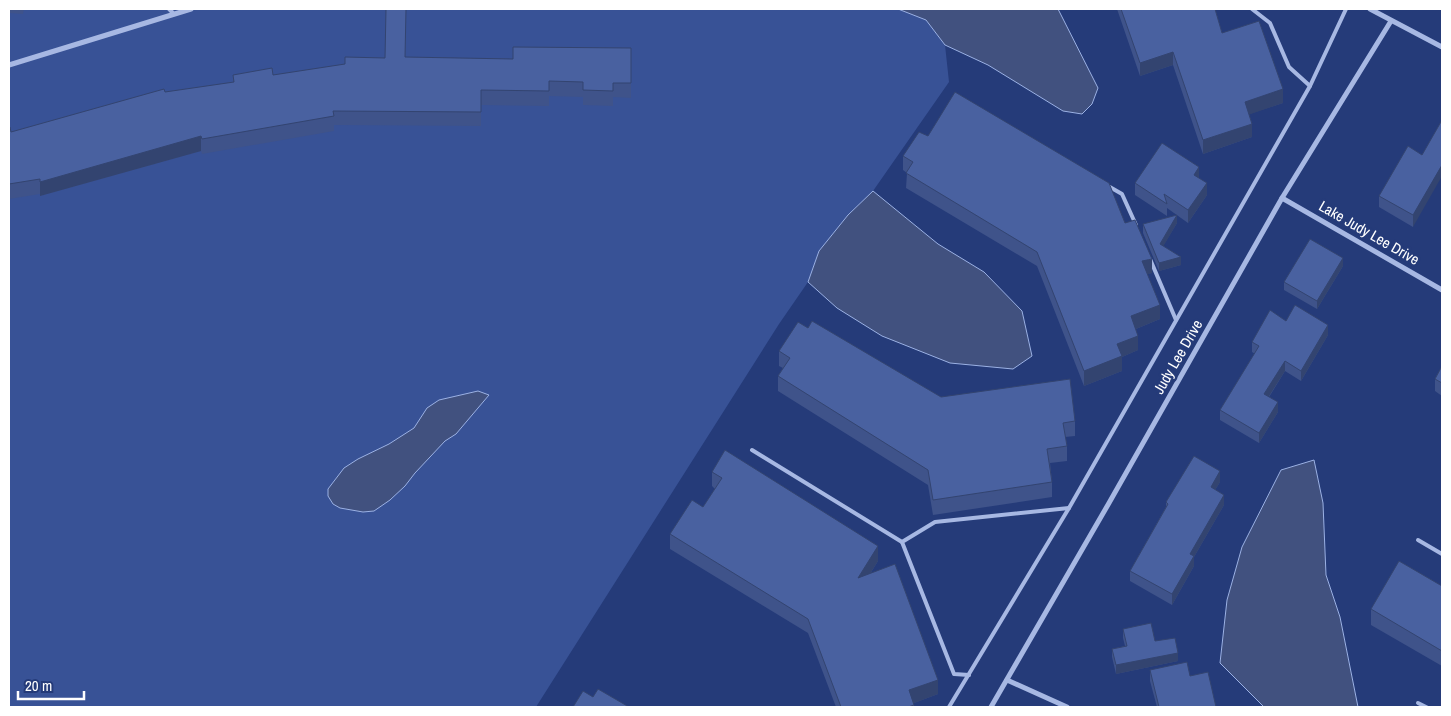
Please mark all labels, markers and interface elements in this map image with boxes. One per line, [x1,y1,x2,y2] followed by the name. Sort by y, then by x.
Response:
[1315,195,1423,270] street label: Lake Judy Lee Drive
[1148,316,1207,398] street label: Judy Lee Drive
[18,668,84,700] scale bar
[25,675,52,696] text: 20 m

